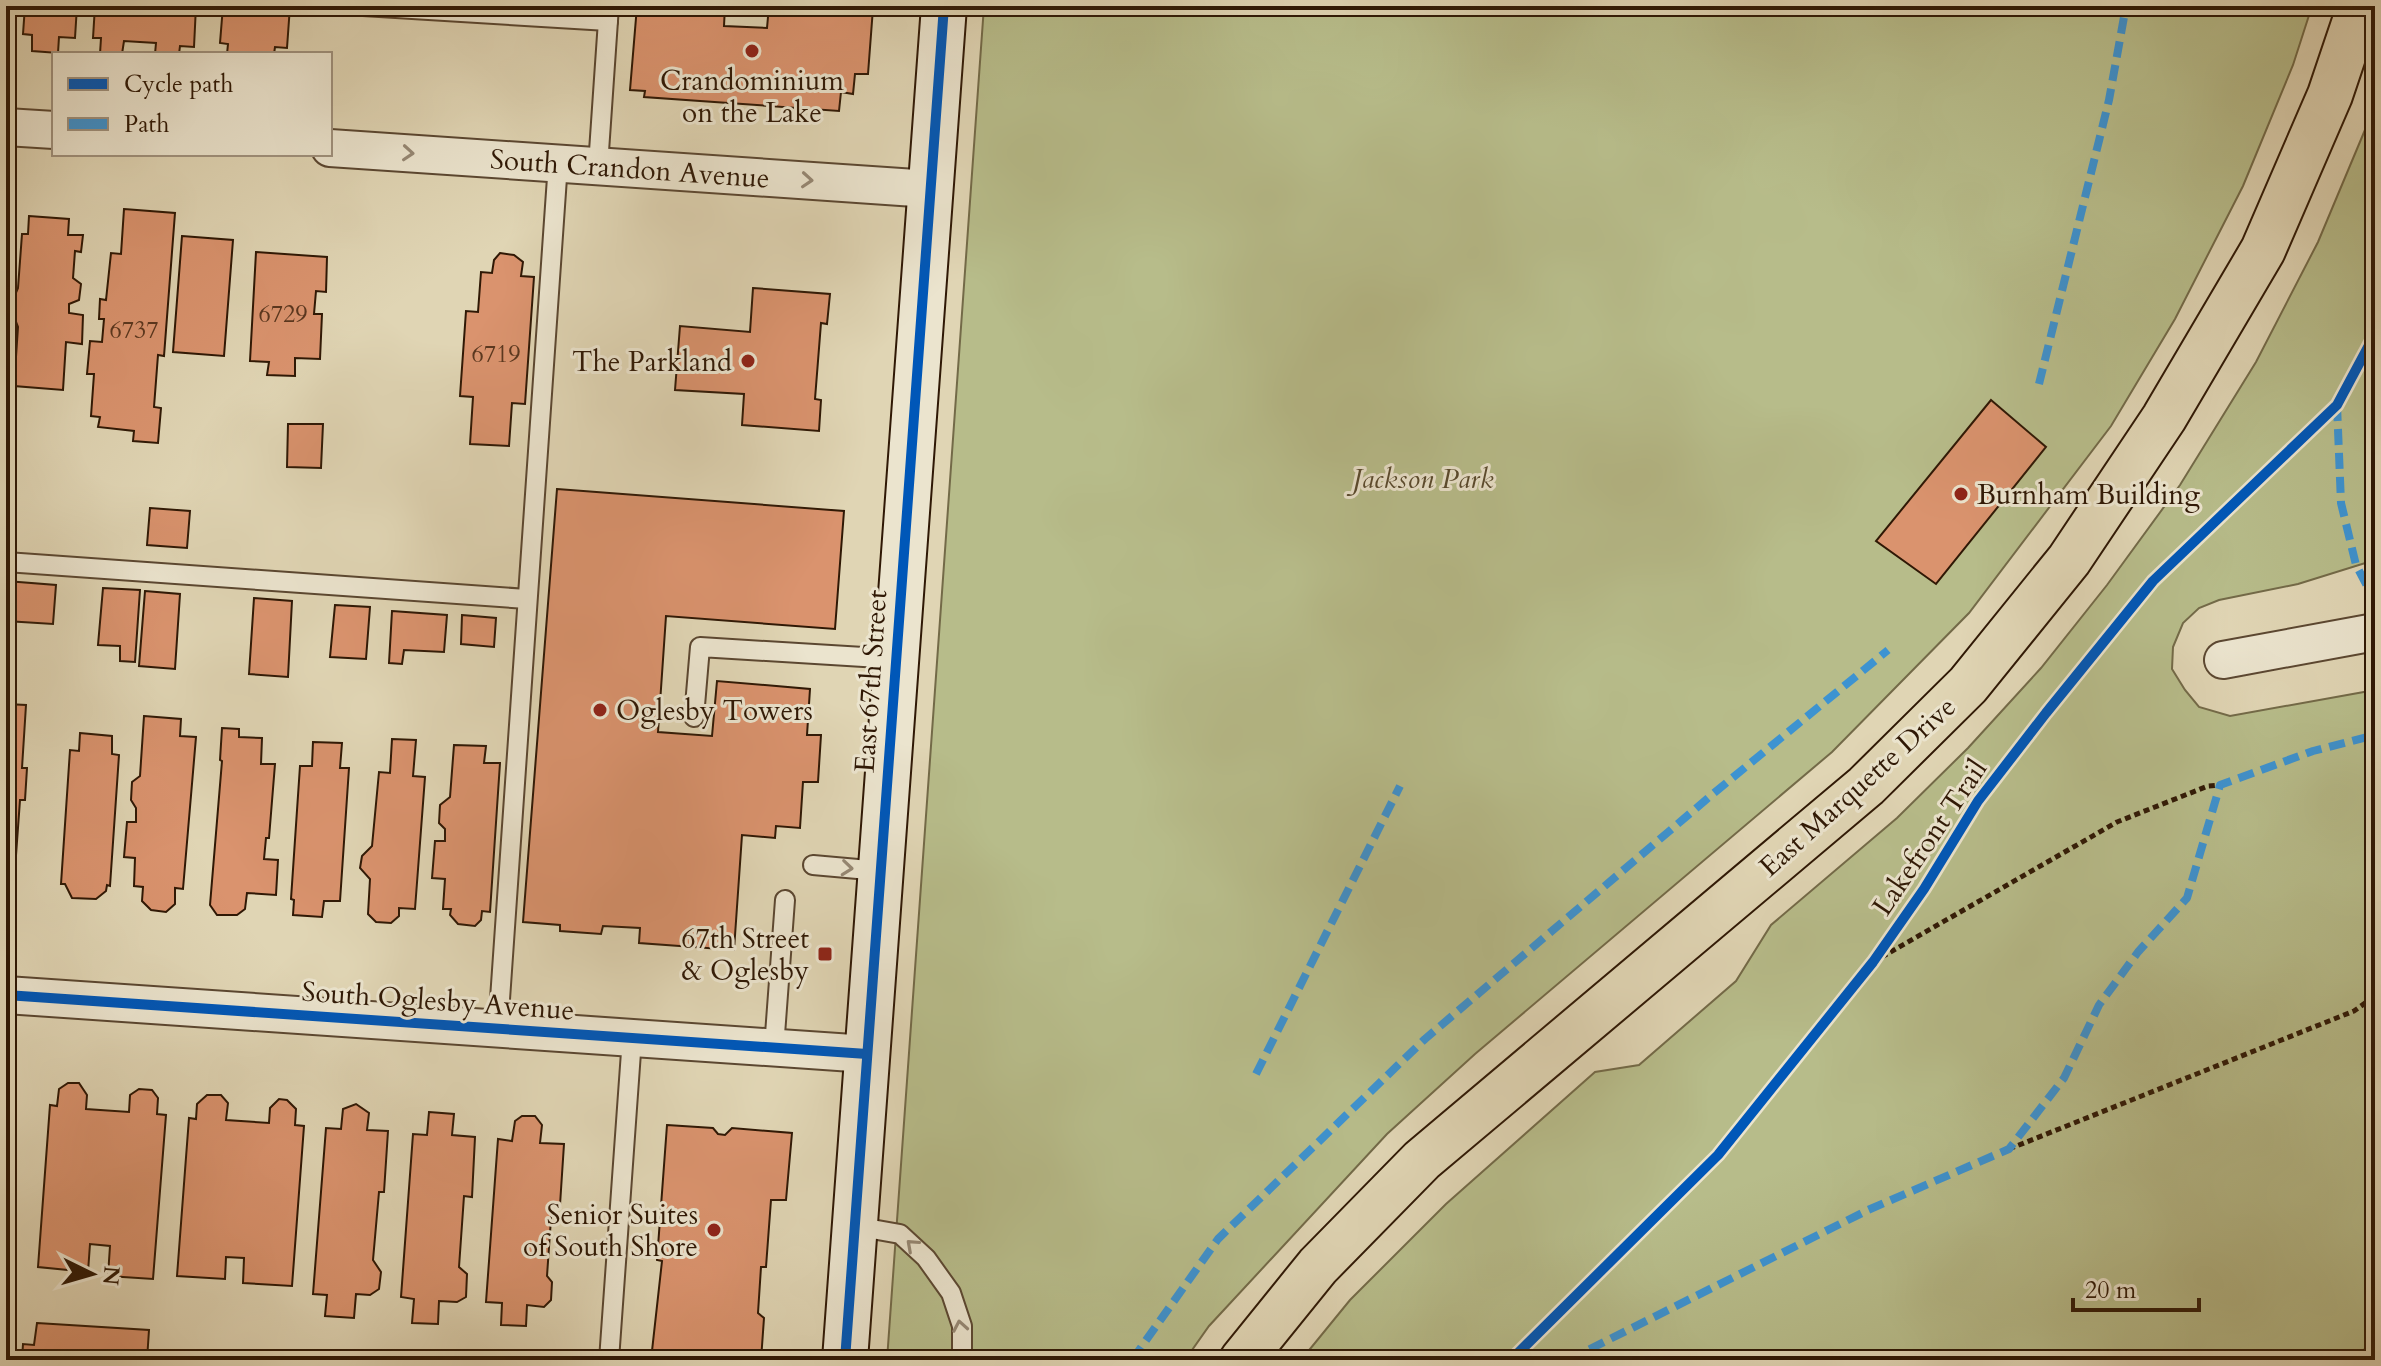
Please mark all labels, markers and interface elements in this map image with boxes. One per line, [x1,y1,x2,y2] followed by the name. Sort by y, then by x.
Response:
[743,42,761,60] marker: Crandominium on the Lake
[52,52,332,156] legend
[660,62,844,132] place label: Crandominium on the Lake
[124,68,233,101] text: Cycle path
[124,108,169,141] text: Path
[489,140,771,198] street label: South Crandon Avenue
[402,144,415,161] one-way arrow
[801,171,814,188] one-way arrow
[258,298,308,331] house number: 6729
[109,314,159,347] house number: 6737
[471,338,521,371] house number: 6719
[572,343,732,381] place label: The Parkland
[739,352,757,370] marker: The Parkland
[1346,460,1494,498] park label: Jackson Park
[1977,476,2200,514] place label: Burnham Building
[1952,485,1970,503] marker: Burnham Building
[846,588,896,774] street label: East 67th Street
[1751,688,1964,885] street label: East Marquette Drive
[616,692,813,730] place label: Oglesby Towers
[591,701,609,719] marker: Oglesby Towers
[1864,752,1996,923] street label: Lakefront Trail
[840,859,853,876] one-way arrow
[681,920,809,990] place label: 67th Street & Oglesby
[816,945,834,963] marker: 67th Street & Oglesby
[300,973,576,1029] street label: South Oglesby Avenue
[523,1196,698,1266] place label: Senior Suites of South Shore
[705,1221,723,1239] marker: Senior Suites of South Shore
[52,1234,132,1314] north arrow
[906,1240,921,1254] one-way arrow
[2073,1262,2199,1312] scale bar
[95,1265,127,1286] text: N
[2085,1274,2137,1307] text: 20 m
[952,1319,969,1332] one-way arrow

